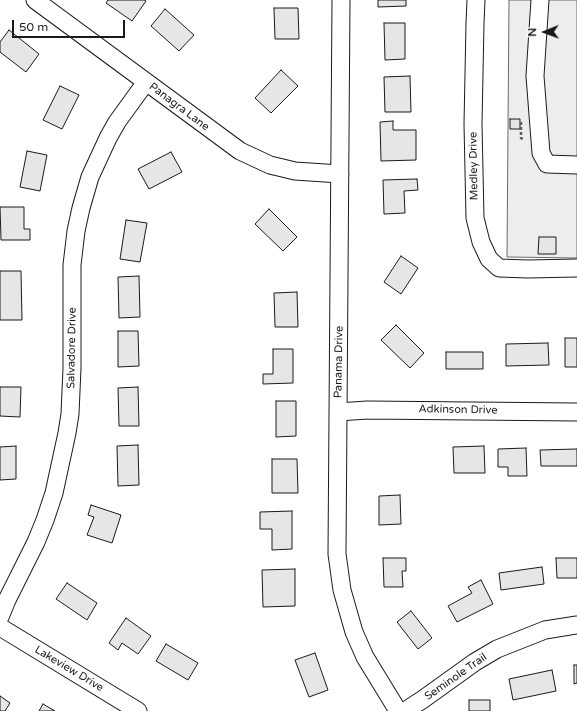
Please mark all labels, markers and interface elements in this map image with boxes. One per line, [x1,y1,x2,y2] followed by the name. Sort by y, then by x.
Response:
[14,12,127,38] scale bar
[525,12,565,52] north arrow
[19,20,48,34] text: 50 m
[526,28,539,37] text: N
[146,80,212,134] street label: Panagra Lane
[467,132,481,200] street label: Medley Drive
[65,307,79,389] street label: Salvadore Drive
[332,326,346,398] street label: Panama Drive
[418,403,498,417] street label: Adkinson Drive
[32,643,106,695] street label: Lakeview Drive
[422,651,490,703] street label: Seminole Trail

